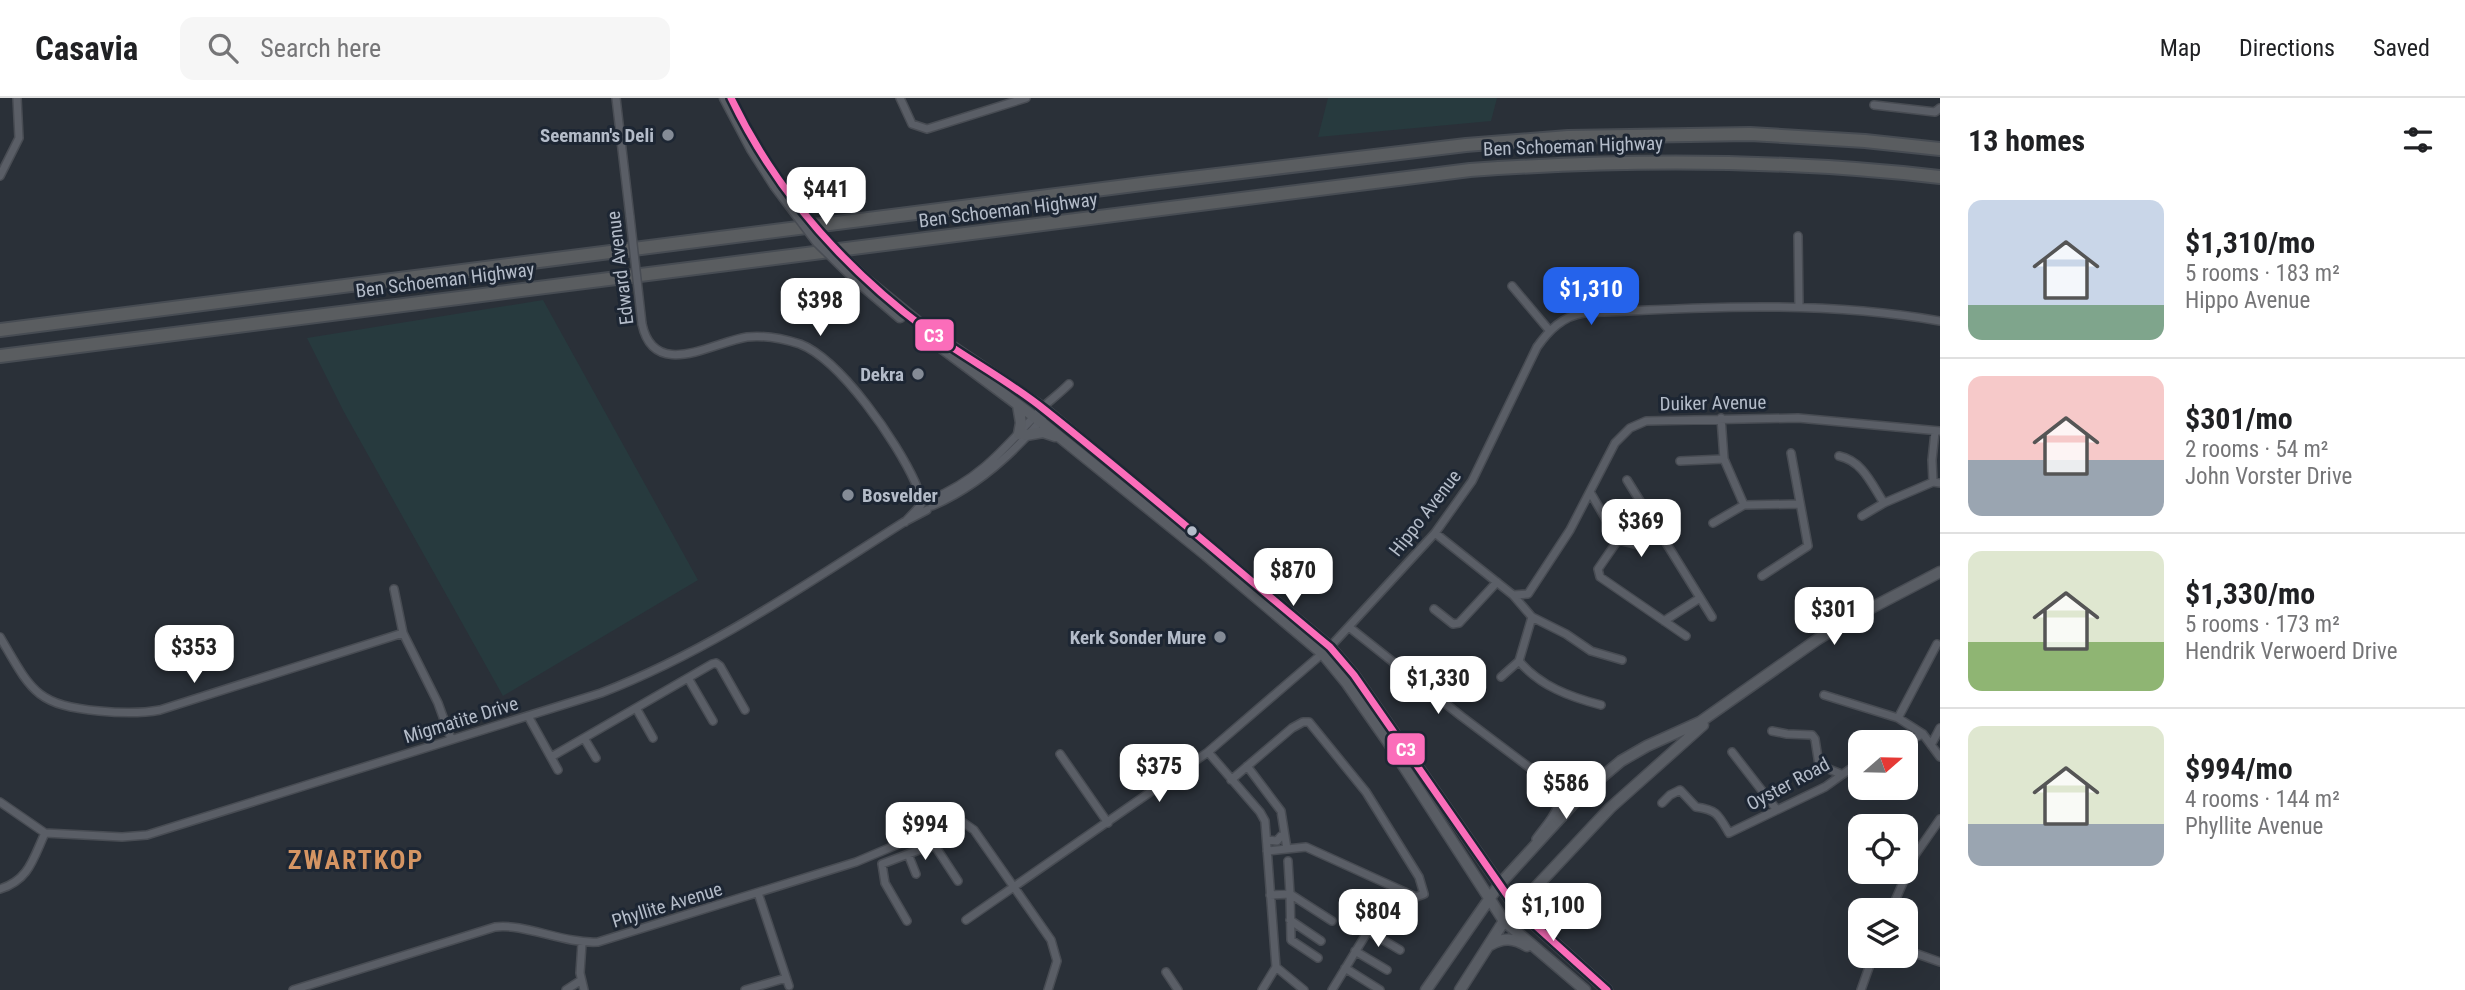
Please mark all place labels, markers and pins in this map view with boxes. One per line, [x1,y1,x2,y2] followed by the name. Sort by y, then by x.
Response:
[540,124,654,147] place label: Seemann's Deli
[660,127,676,143] marker: Seemann's Deli
[785,167,867,227] pin: $441
[1534,268,1648,327] pin: $1,310
[779,278,861,338] pin: $398
[860,363,904,386] place label: Dekra
[910,366,926,382] marker: Dekra
[862,484,938,507] place label: Bosvelder
[840,487,856,503] marker: Bosvelder
[1600,500,1682,559] pin: $369
[1185,524,1199,538] unlabelled marker
[1252,548,1334,608] pin: $870
[1793,588,1875,647] pin: $301
[153,626,235,685] pin: $353
[1070,626,1206,649] place label: Kerk Sonder Mure
[1212,629,1228,645] marker: Kerk Sonder Mure
[1381,656,1495,716] pin: $1,330
[1118,744,1200,804] pin: $375
[1525,762,1607,821] pin: $586
[884,802,966,862] pin: $994
[1496,884,1610,943] pin: $1,100
[1337,890,1419,949] pin: $804

